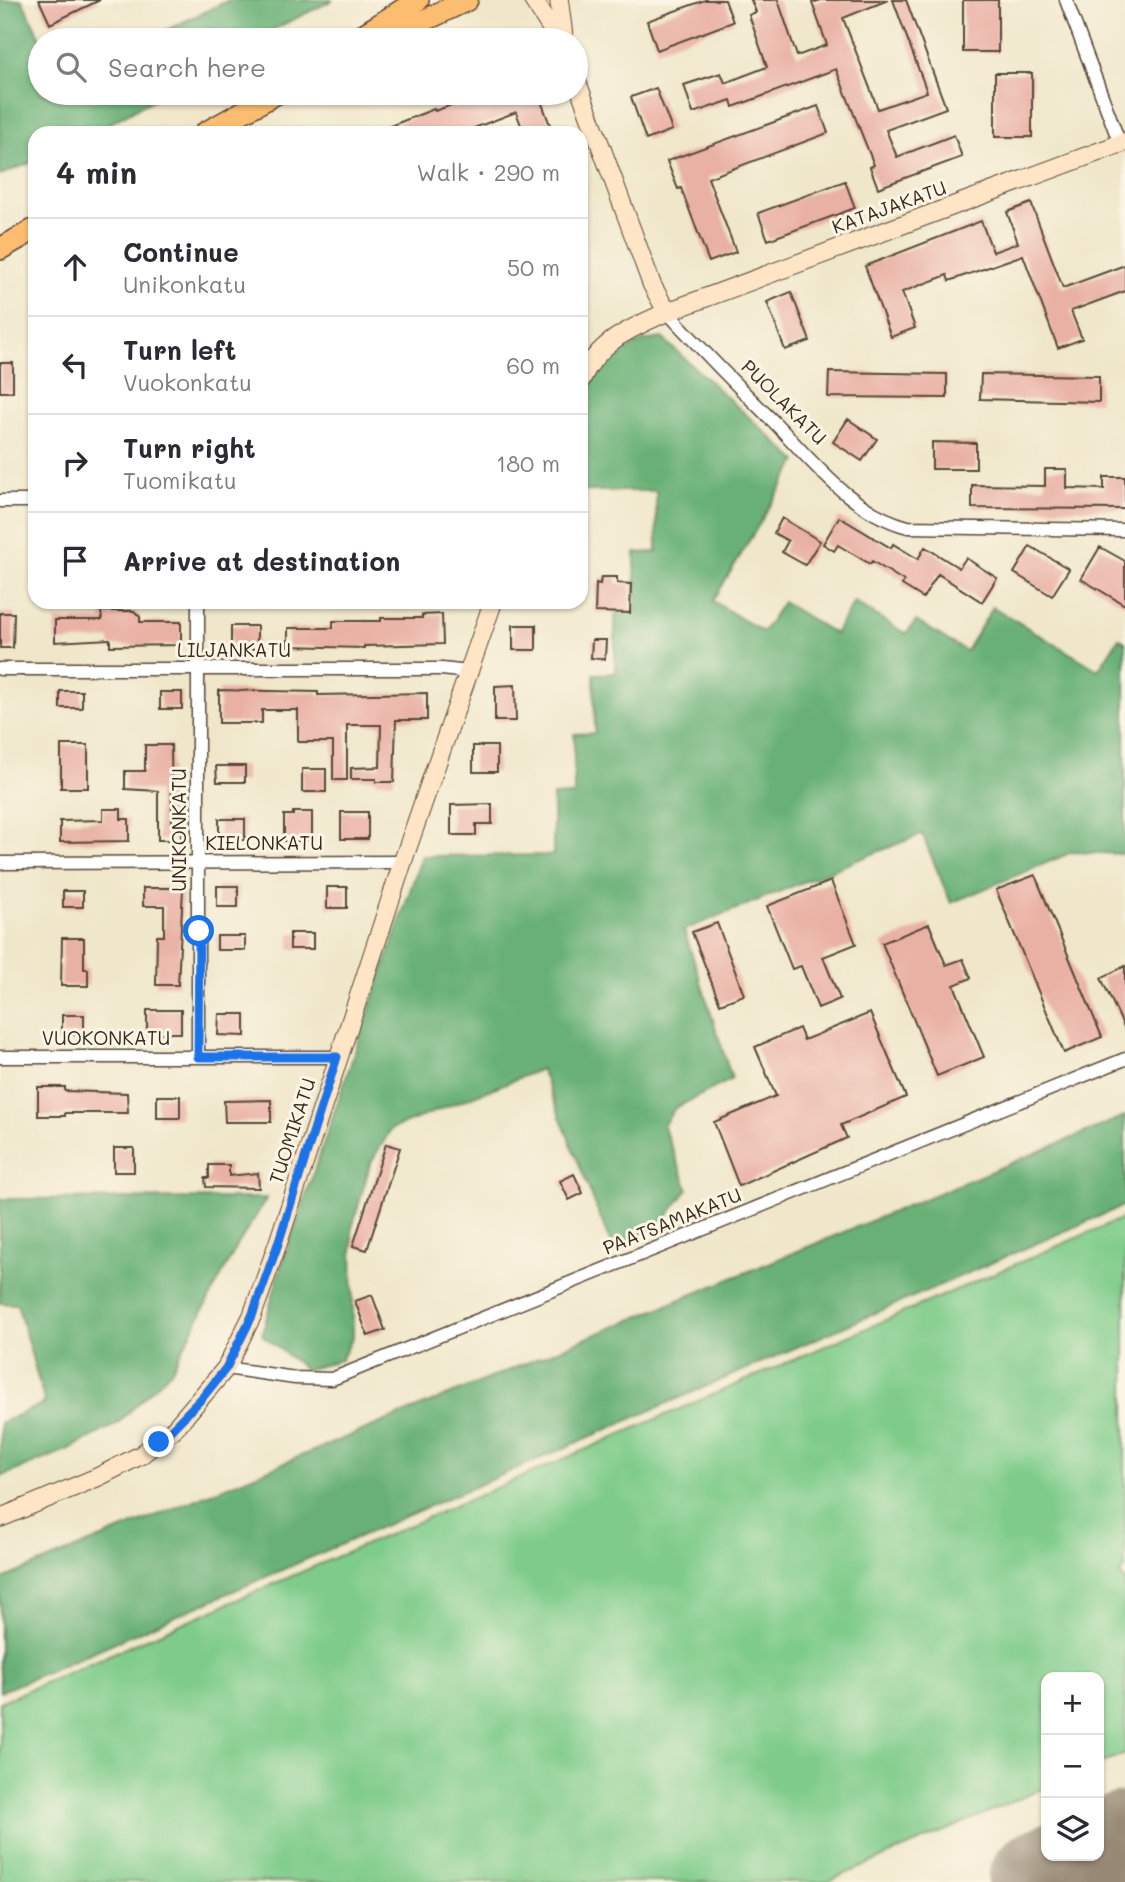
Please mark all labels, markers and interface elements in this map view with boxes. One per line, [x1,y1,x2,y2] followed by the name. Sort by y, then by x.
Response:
[28,28,588,105] search box
[52,48,90,86] icon: search
[108,50,266,84] text: Search here
[56,152,137,192] text: 4 min
[416,157,560,187] text: Walk · 290 m
[828,174,949,239] street label: KATAJAKATU
[123,235,239,269] text: Continue
[56,248,94,286] icon: ahead
[507,252,560,282] text: 50 m
[123,269,246,299] text: Unikonkatu
[123,333,236,367] text: Turn left
[56,346,94,384] icon: left
[506,350,560,380] text: 60 m
[736,354,832,450] street label: PUOLAKATU
[123,367,252,397] text: Vuokonkatu
[123,431,256,465] text: Turn right
[56,444,94,482] icon: right
[496,448,560,478] text: 180 m
[123,465,237,495] text: Tuomikatu
[56,542,94,580] icon: arrive
[123,544,400,578] text: Arrive at destination
[177,637,291,662] street label: LILJANKATU
[166,768,191,892] street label: UNIKONKATU
[205,830,323,855] street label: KIELONKATU
[183,915,214,946] route start
[42,1025,170,1050] street label: VUOKONKATU
[263,1075,320,1187] street label: TUOMIKATU
[599,1181,745,1260] street label: PAATSAMAKATU
[143,1426,174,1457] route end
[1041,1672,1104,1861] map controls
[1041,1672,1104,1735] button: +
[1041,1735,1104,1798] button: −
[1041,1798,1104,1861] button: layers

